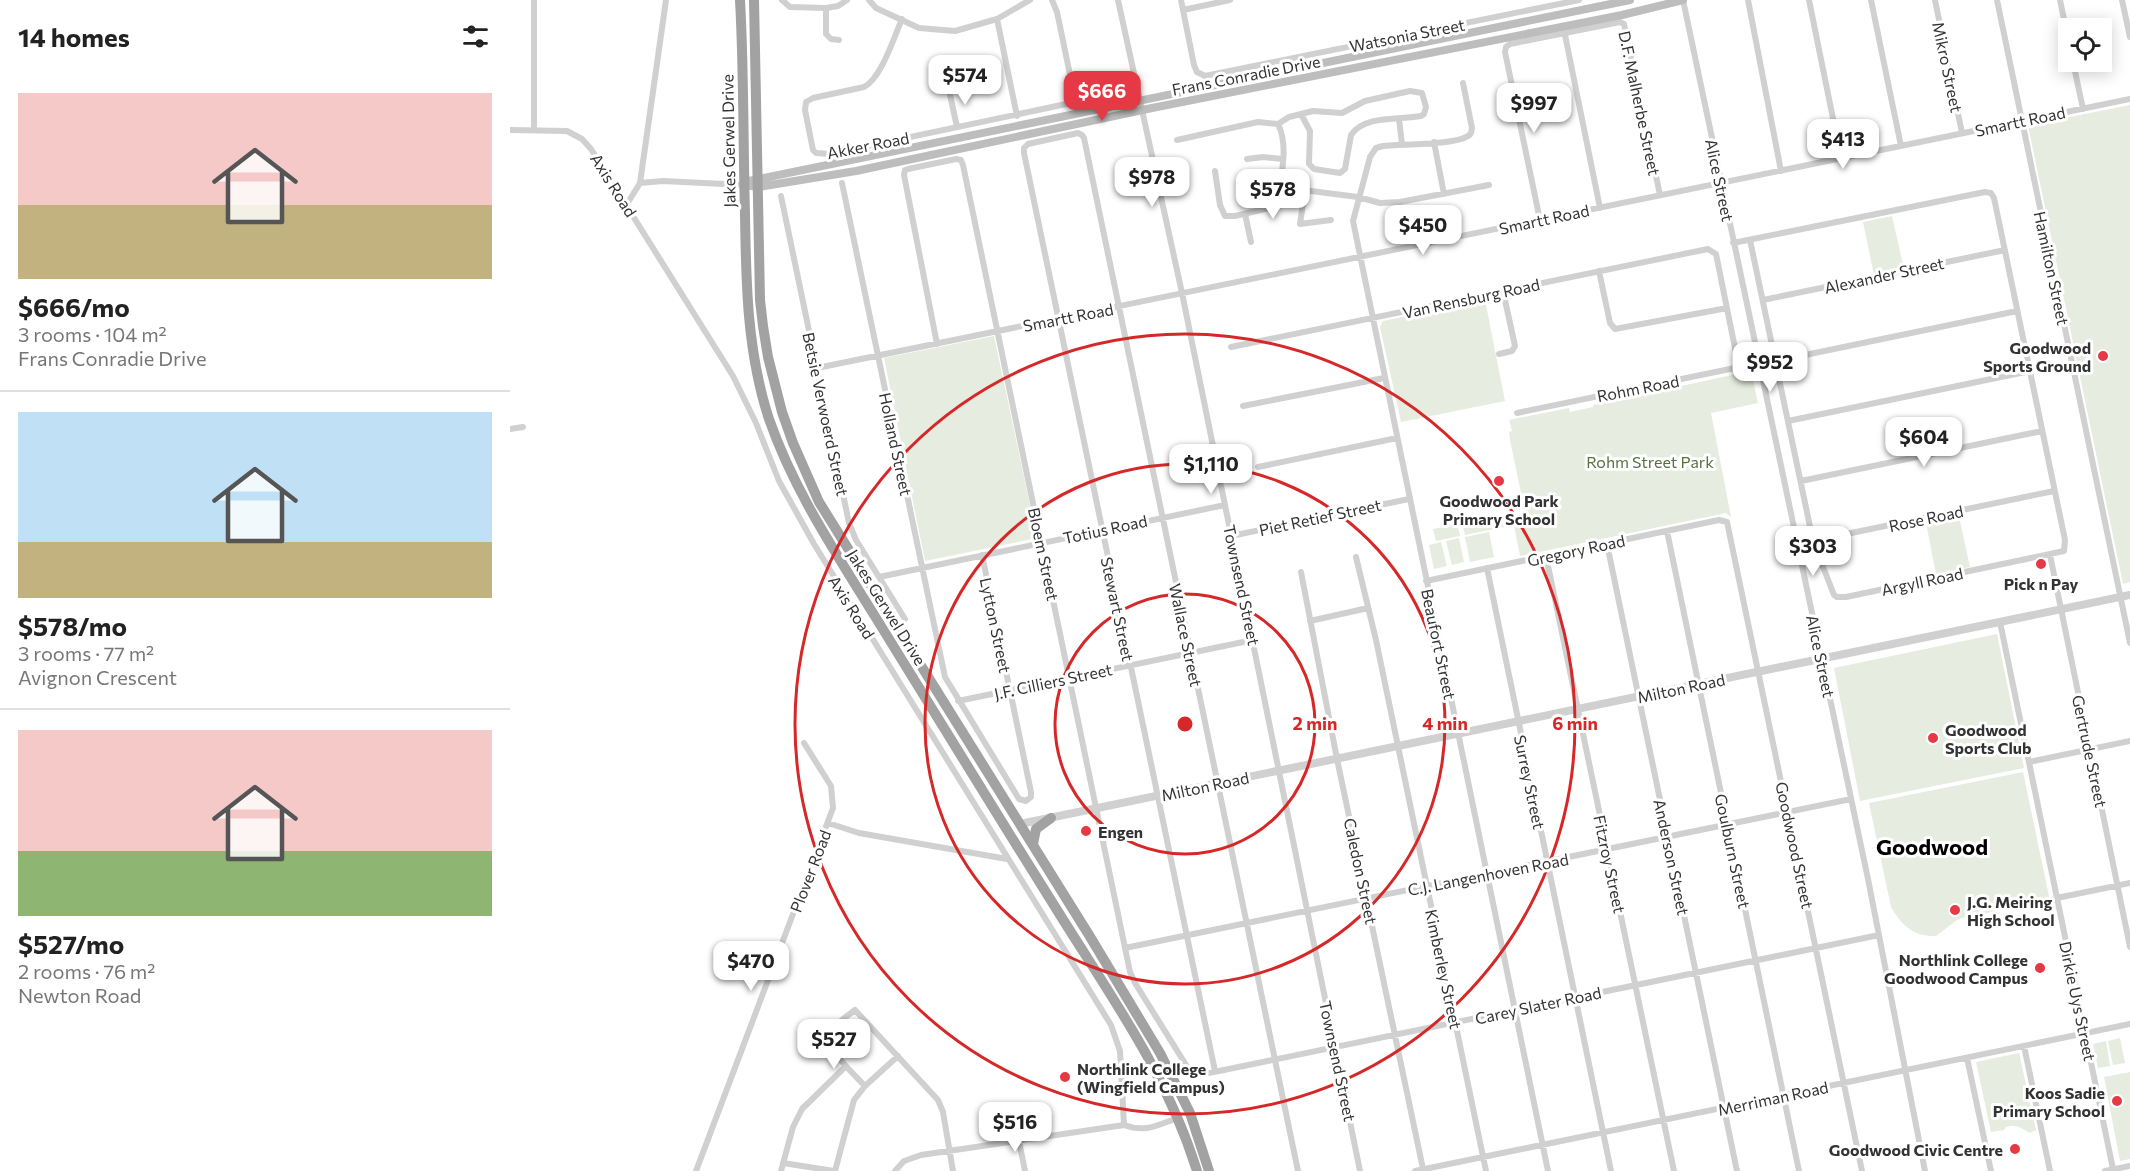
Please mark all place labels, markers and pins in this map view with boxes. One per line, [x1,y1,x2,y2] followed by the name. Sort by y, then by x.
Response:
[929,55,1001,106] pin: $574
[1066,71,1138,122] pin: $666
[1498,83,1570,134] pin: $997
[1807,119,1879,170] pin: $413
[1116,157,1188,208] pin: $978
[1237,169,1309,220] pin: $578
[1387,205,1459,256] pin: $450
[1983,338,2091,375] place label: Goodwood Sports Ground
[1734,342,1806,393] pin: $952
[2096,349,2110,363] marker: Goodwood Sports Ground
[1888,417,1960,468] pin: $604
[1162,444,1260,495] pin: $1,110
[1492,474,1506,488] marker: Goodwood Park Primary School
[1439,491,1559,528] place label: Goodwood Park Primary School
[1777,526,1849,577] pin: $303
[2034,557,2048,571] marker: Pick n Pay
[2004,574,2078,593] place label: Pick n Pay
[1175,714,1195,734] centre of rings
[1945,720,2031,757] place label: Goodwood Sports Club
[1926,731,1940,745] marker: Goodwood Sports Club
[1098,822,1143,841] place label: Engen
[1079,824,1093,838] marker: Engen
[1967,892,2055,929] place label: J.G. Meiring High School
[1948,903,1962,917] marker: J.G. Meiring High School
[715,941,787,992] pin: $470
[1884,950,2028,987] place label: Northlink College Goodwood Campus
[2033,961,2047,975] marker: Northlink College Goodwood Campus
[798,1019,870,1070] pin: $527
[1077,1059,1225,1096] place label: Northlink College (Wingfield Campus)
[1058,1070,1072,1084] marker: Northlink College (Wingfield Campus)
[1993,1083,2105,1120] place label: Koos Sadie Primary School
[2110,1094,2124,1108] marker: Koos Sadie Primary School
[979,1102,1051,1153] pin: $516
[1829,1140,2003,1159] place label: Goodwood Civic Centre
[2008,1142,2022,1156] marker: Goodwood Civic Centre

